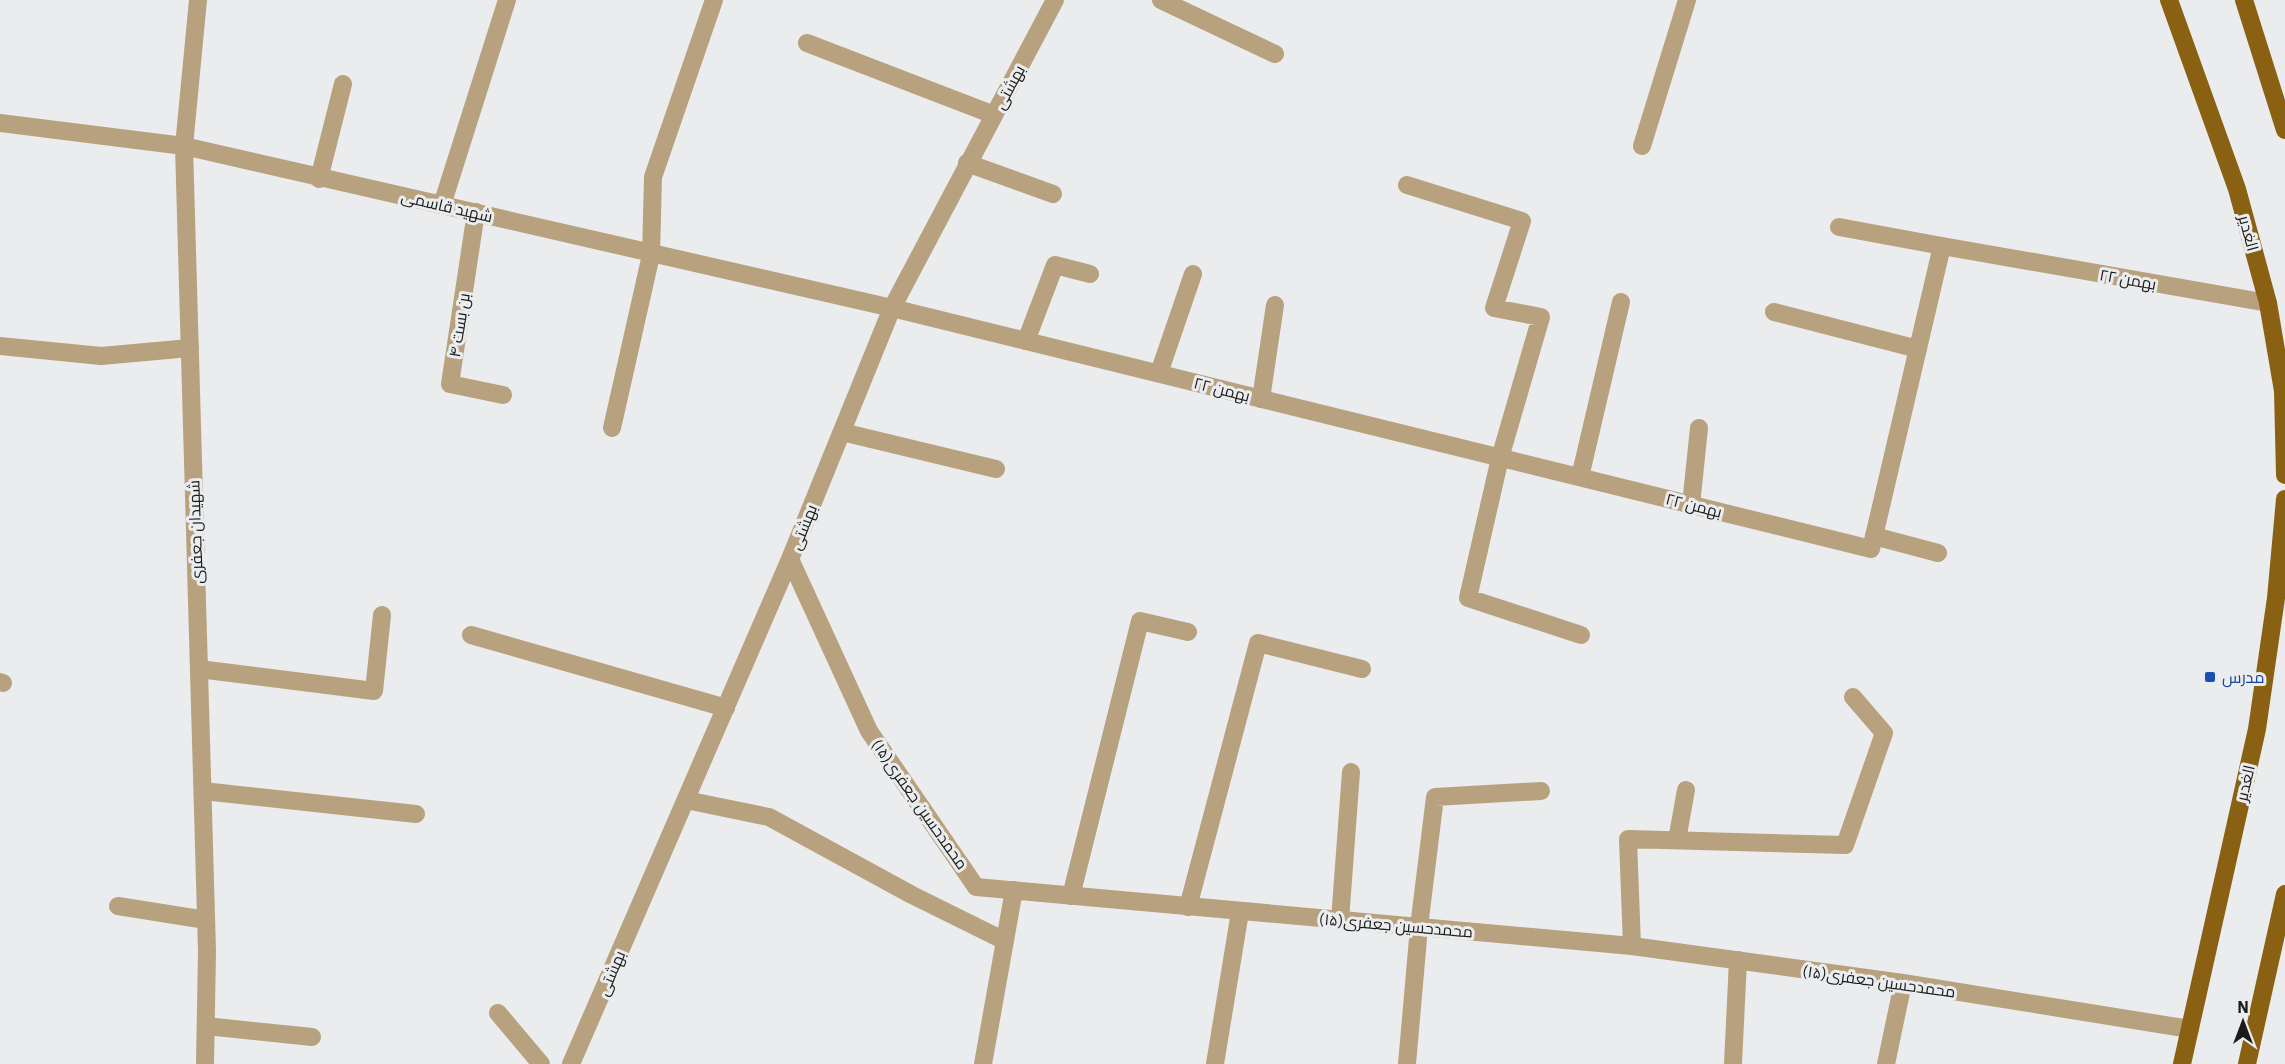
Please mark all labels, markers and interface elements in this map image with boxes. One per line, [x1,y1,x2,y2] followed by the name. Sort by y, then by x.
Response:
[989,61,1030,113] street label: بهشتی
[399,186,495,227] street label: شهید قاسمی
[2234,212,2263,253] street label: الغدیر
[2098,264,2158,295] street label: ۲۲ بهمن
[444,291,475,359] street label: بن بست ۴
[1191,372,1252,407] street label: ۲۲ بهمن
[183,480,208,584] street label: شهیدان جعفری
[1663,488,1724,523] street label: ۲۲ بهمن
[785,501,822,553] street label: بهشتی
[2222,667,2264,688] place label: مدرس
[2203,670,2217,684] marker: مدرس
[867,735,972,874] street label: محمدحسین جعفری(۱۵)
[2231,763,2259,804] street label: الغدیر
[1318,908,1474,943] street label: محمدحسین جعفری(۱۵)
[593,947,630,999] street label: بهشتی
[1801,960,1957,1003] street label: محمدحسین جعفری(۱۵)
[2213,992,2273,1052] north arrow
[2237,997,2249,1017] text: N

